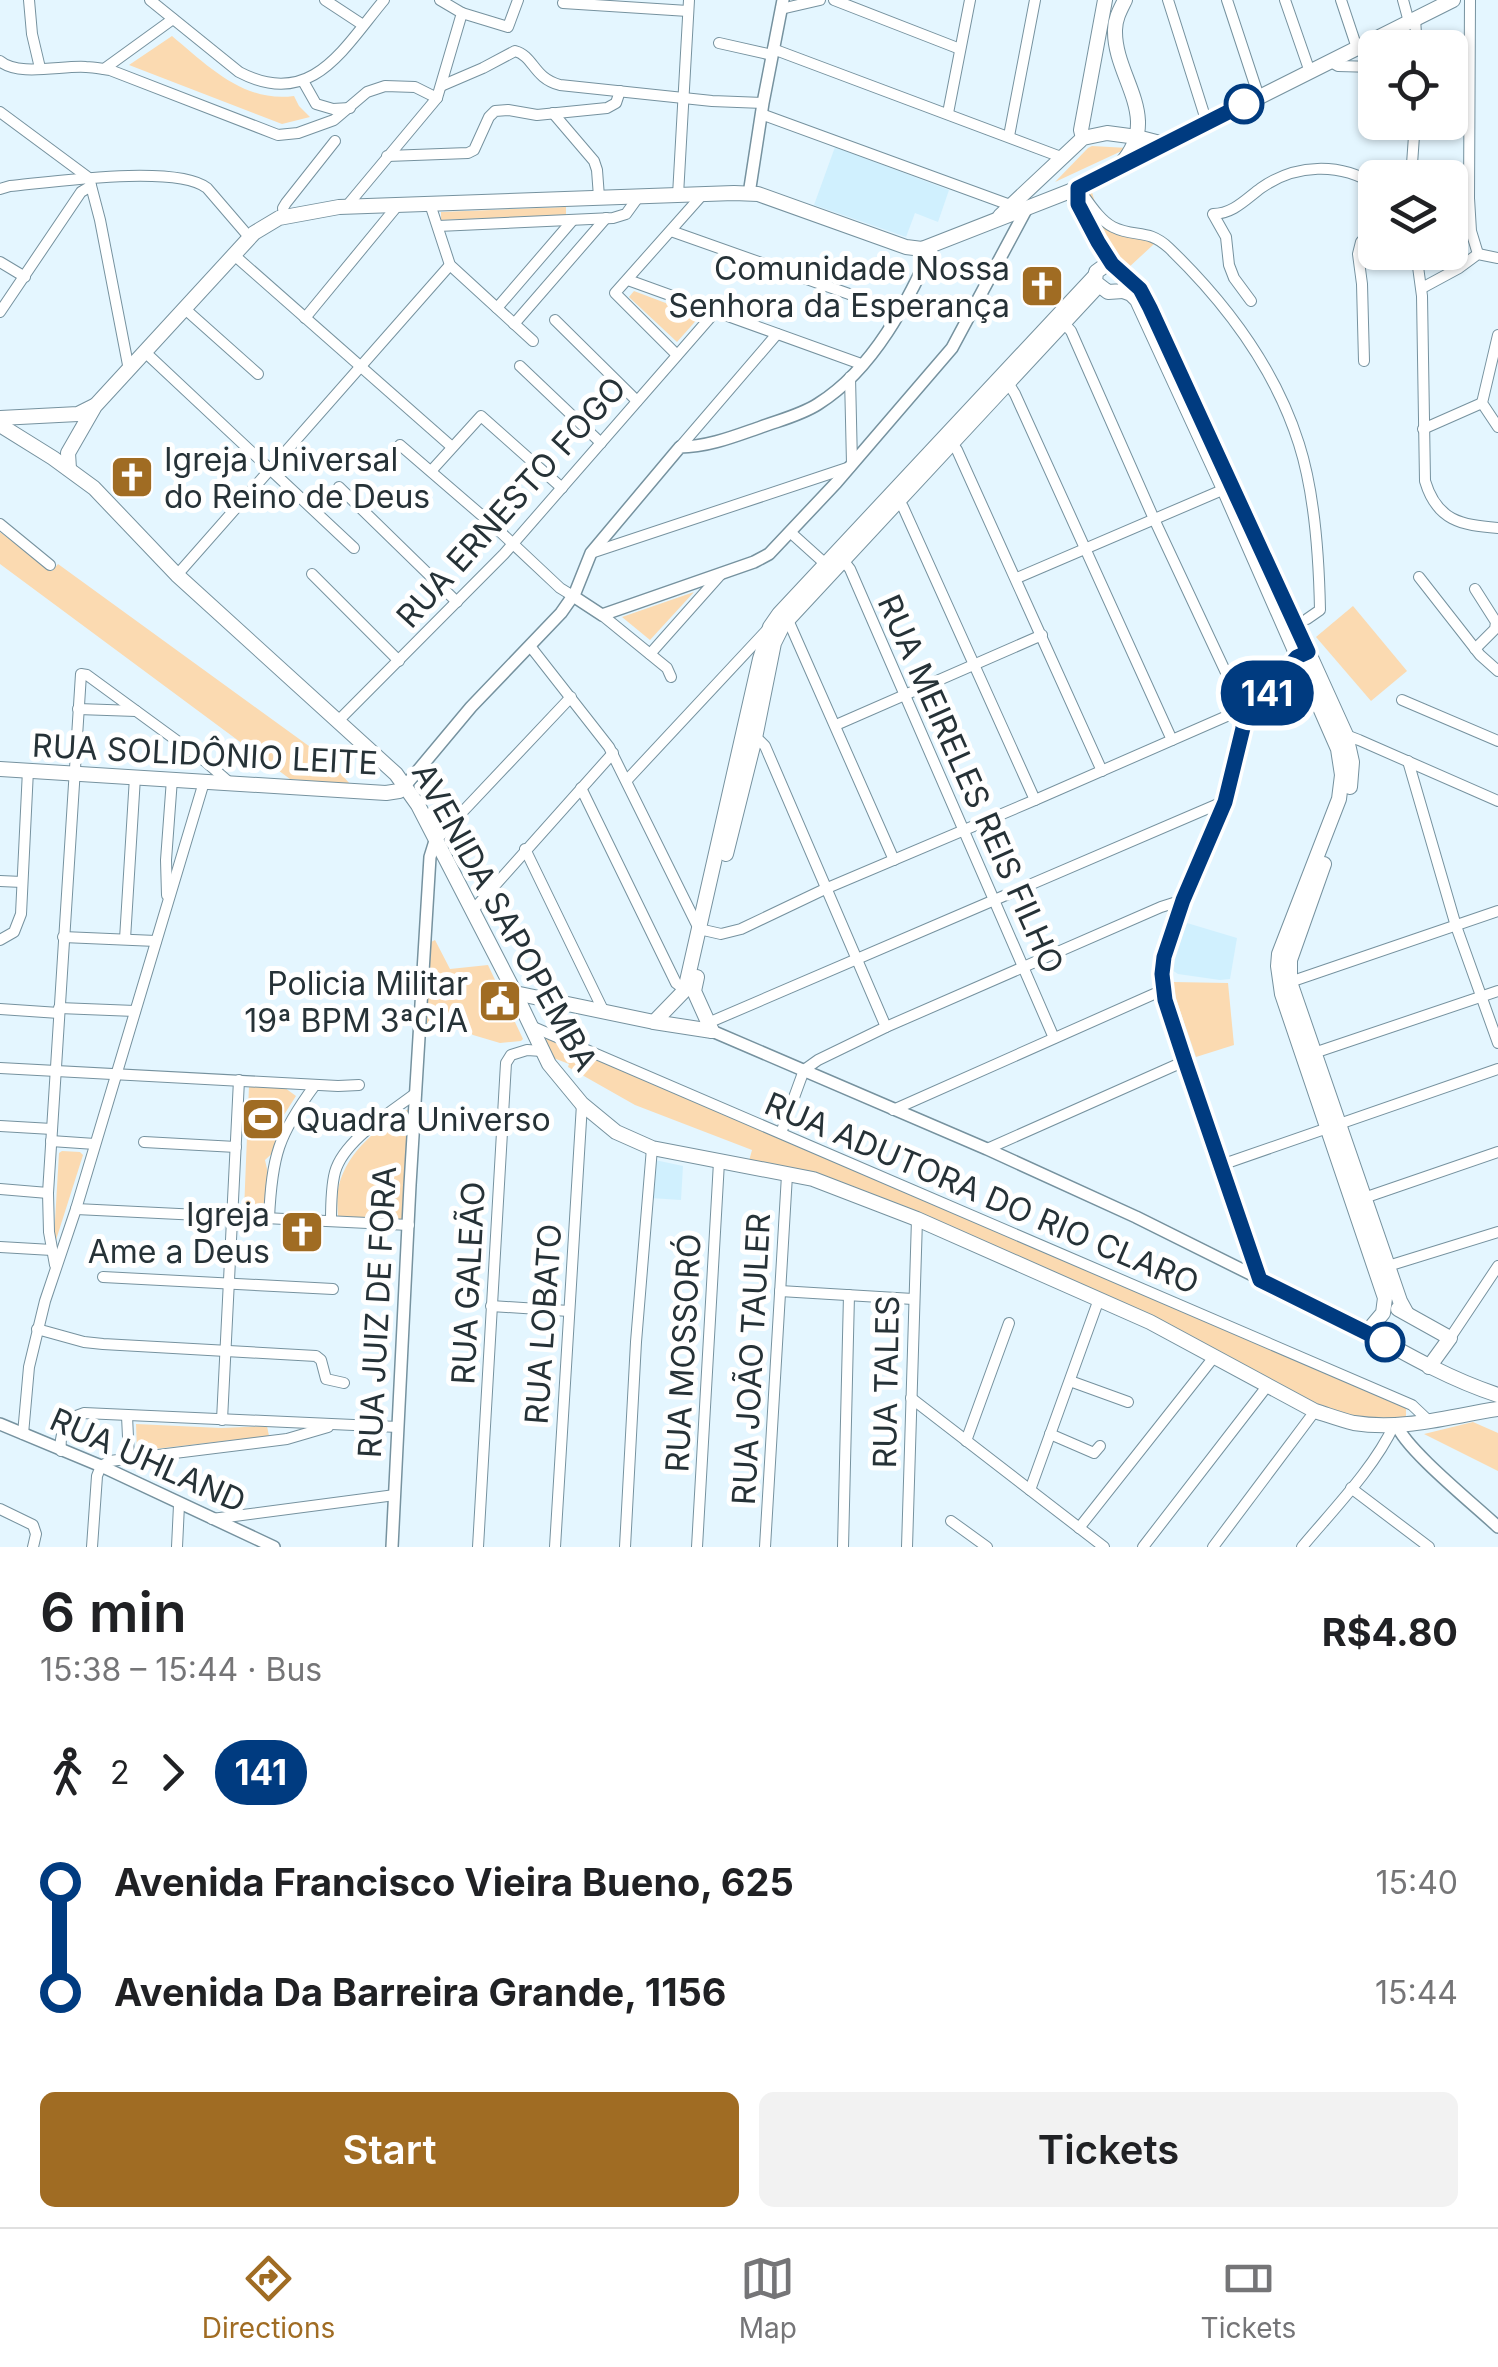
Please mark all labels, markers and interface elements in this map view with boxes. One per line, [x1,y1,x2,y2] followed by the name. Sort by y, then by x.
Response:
[1358,30,1468,270] map controls
[1358,30,1468,140] button: locate
[1225,85,1263,123] unlabelled marker
[1358,160,1468,270] button: layers
[668,249,1010,325] place label: Comunidade Nossa Senhora da Esperança
[1019,263,1065,309] church icon: Comunidade Nossa Senhora da Esperança
[388,369,634,635] street label: RUA ERNESTO FOGO
[164,440,430,516] place label: Igreja Universal do Reino de Deus
[109,454,155,500] church icon: Igreja Universal do Reino de Deus
[870,589,1072,979] street label: RUA MEIRELES REIS FILHO
[1210,660,1324,726] line badge: 141
[1241,672,1293,714] text: 141
[31,725,379,783] street label: RUA SOLIDÔNIO LEITE
[404,756,606,1078] street label: AVENIDA SAPOPEMBA
[244,964,468,1040] place label: Policia Militar 19ª BPM 3ªCIA
[477,978,523,1024] public building icon: Policia Militar 19ª BPM 3ªCIA
[759,1084,1205,1302] street label: RUA ADUTORA DO RIO CLARO
[240,1096,286,1142] sports icon: Quadra Universo
[296,1100,551,1139] place label: Quadra Universo
[350,1165,404,1459] street label: RUA JUIZ DE FORA
[443,1181,493,1385] street label: RUA GALEÃO
[88,1195,270,1271] place label: Igreja Ame a Deus
[279,1209,325,1255] church icon: Igreja Ame a Deus
[724,1212,778,1506] street label: RUA JOÃO TAULER
[517,1222,569,1426] street label: RUA LOBATO
[657,1233,709,1473] street label: RUA MOSSORÓ
[865,1295,907,1469] street label: RUA TALES
[1366,1323,1404,1361] unlabelled marker
[44,1400,252,1520] street label: RUA UHLAND
[40,1579,187,1645] text: 6 min
[1322,1609,1458,1655] text: R$4.80
[40,1650,322,1689] text: 15:38 – 15:44 · Bus
[40,1745,95,1800] icon: walk
[145,1745,200,1800] icon: forward
[235,1751,287,1793] text: 141
[110,1753,130,1792] text: 2
[114,1859,794,1905] text: Avenida Francisco Vieira Bueno, 625
[1375,1863,1458,1902] text: 15:40
[114,1969,727,2015] text: Avenida Da Barreira Grande, 1156
[1375,1973,1458,2012] text: 15:44
[40,2092,739,2207] button: Start
[759,2092,1458,2207] button: Tickets
[202,2251,335,2345] tab: Directions
[739,2251,797,2345] tab: Map
[1201,2251,1296,2345] tab: Tickets

